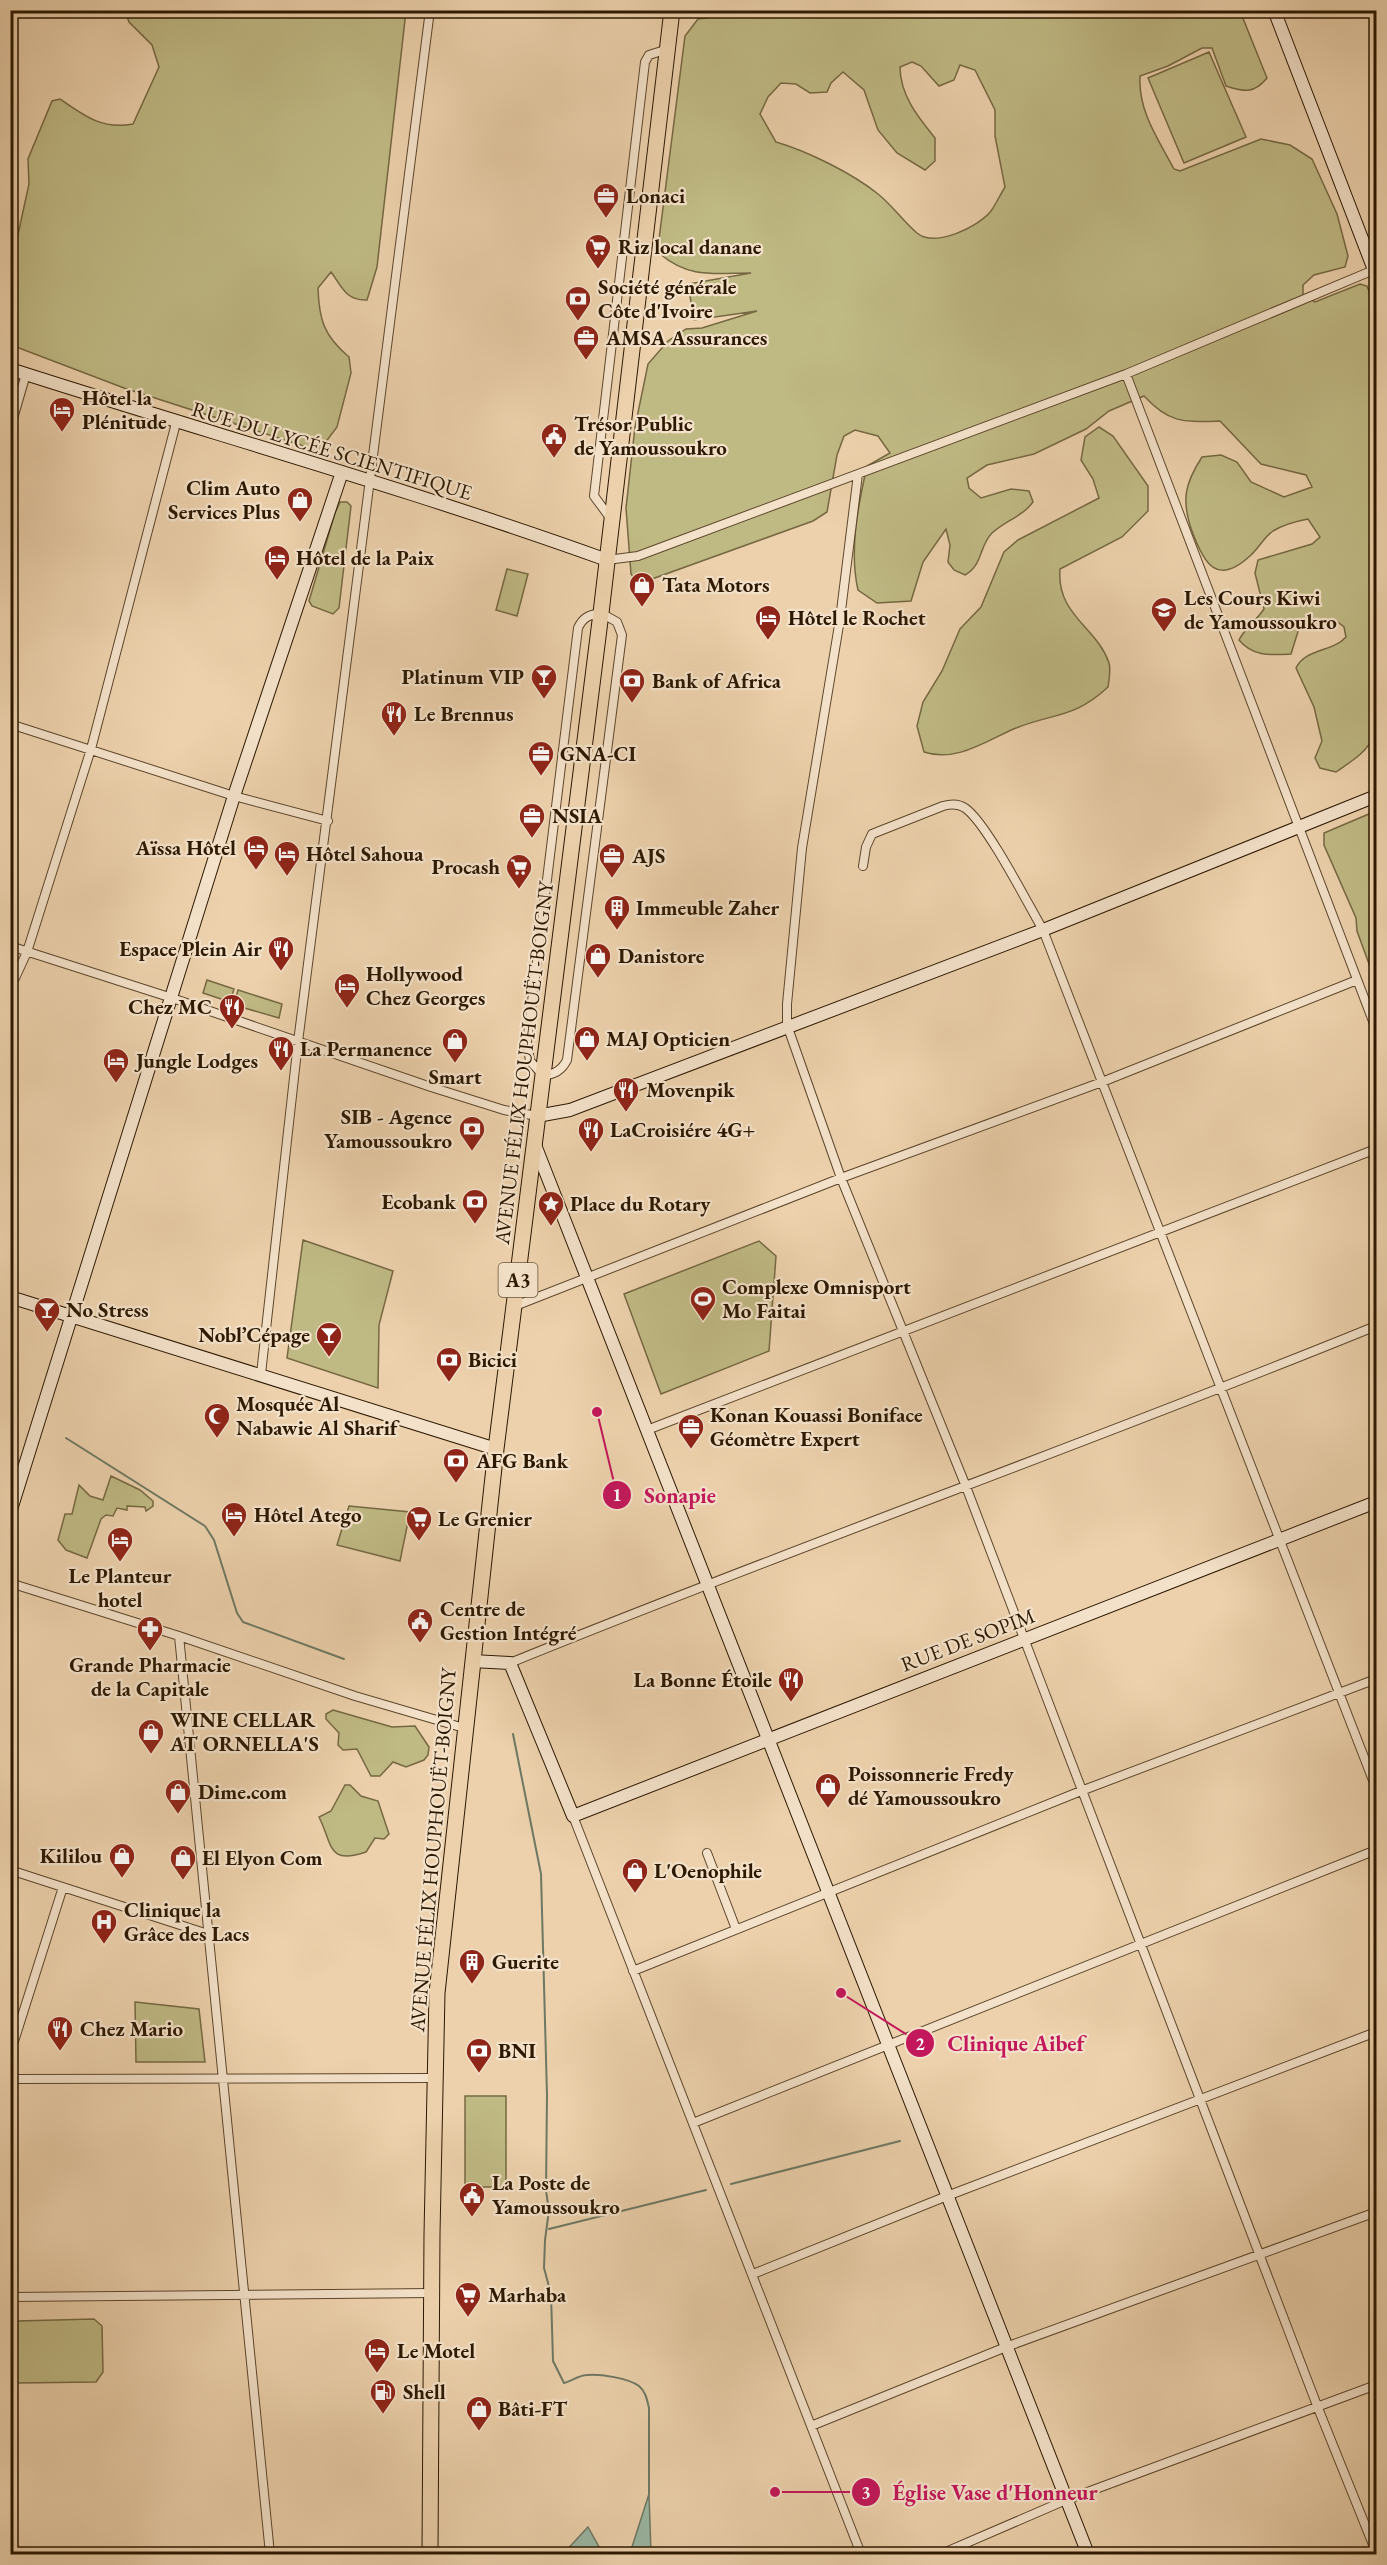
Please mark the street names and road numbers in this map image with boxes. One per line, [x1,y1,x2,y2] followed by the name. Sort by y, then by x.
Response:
[188,395,476,507] street label: RUE DU LYCÉE SCIENTIFIQUE
[488,878,559,1247] street label: AVENUE FÉLIX HOUPHOUËT-BOIGNY
[498,1263,538,1297] road number: A3
[897,1601,1039,1678] street label: RUE DE SOPIM
[403,1665,462,2034] street label: AVENUE FÉLIX HOUPHOUËT-BOIGNY

